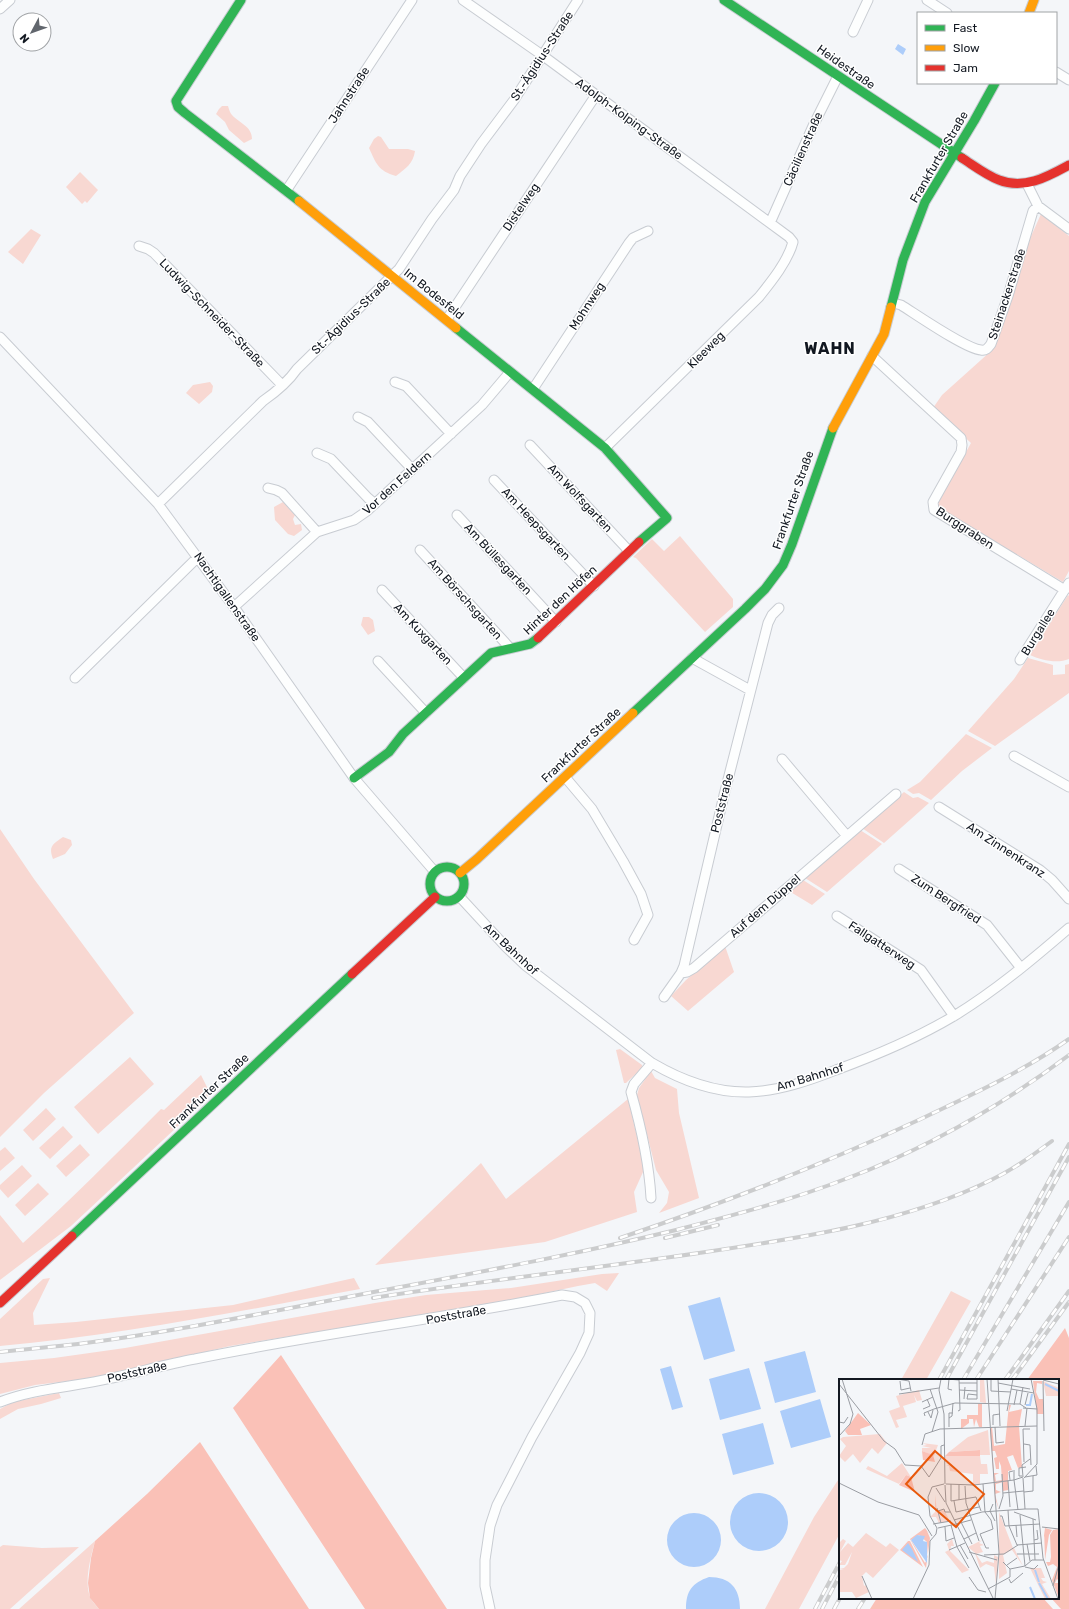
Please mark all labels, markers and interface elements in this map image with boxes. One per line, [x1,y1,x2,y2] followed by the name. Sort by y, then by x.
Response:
[508,8,576,103] street label: St.-Ägidius-Straße
[12,12,52,52] north arrow
[917,12,1057,84] legend
[953,21,977,35] text: Fast
[17,31,32,45] text: N
[953,41,980,55] text: Slow
[814,42,878,92] street label: Heidestraße
[953,61,978,75] text: Jam
[326,64,373,126] street label: Jahnstraße
[573,75,685,163] street label: Adolph-Kolping-Straße
[907,108,971,205] street label: Frankfurter Straße
[780,110,826,188] street label: Cäcilienstraße
[500,180,542,234] street label: Distelweg
[986,246,1028,341] street label: Steinackerstraße
[157,256,268,370] street label: Ludwig-Schneider-Straße
[401,266,467,322] street label: Im Bodesfeld
[309,275,393,357] street label: St.-Ägidius-Straße
[566,279,608,333] street label: Mohnweg
[685,329,727,371] street label: Kleeweg
[804,339,856,358] district label: WAHN
[360,448,434,518] street label: Vor den Feldern
[770,449,817,551] street label: Frankfurter Straße
[545,461,615,535] street label: Am Wolfsgarten
[499,485,573,563] street label: Am Heepsgarten
[933,504,997,552] street label: Burggraben
[461,520,535,598] street label: Am Büllesgarten
[191,550,263,645] street label: Nachtigallenstraße
[425,556,505,642] street label: Am Börschsgarten
[520,562,600,638] street label: Hinter den Höfen
[391,600,455,668] street label: Am Kuxgarten
[1018,606,1058,658] street label: Burgallee
[538,704,624,785] street label: Frankfurter Straße
[708,771,736,834] street label: Poststraße
[964,819,1048,881] street label: Am Zinnenkranz
[727,871,803,941] street label: Auf dem Düppel
[909,871,983,927] street label: Zum Bergfried
[846,918,918,972] street label: Fallgatterweg
[481,920,542,978] street label: Am Bahnhof
[166,1050,252,1131] street label: Frankfurter Straße
[775,1060,846,1094] street label: Am Bahnhof
[425,1303,488,1327] street label: Poststraße
[106,1358,169,1386] street label: Poststraße
[839,1379,1059,1599] inset map

